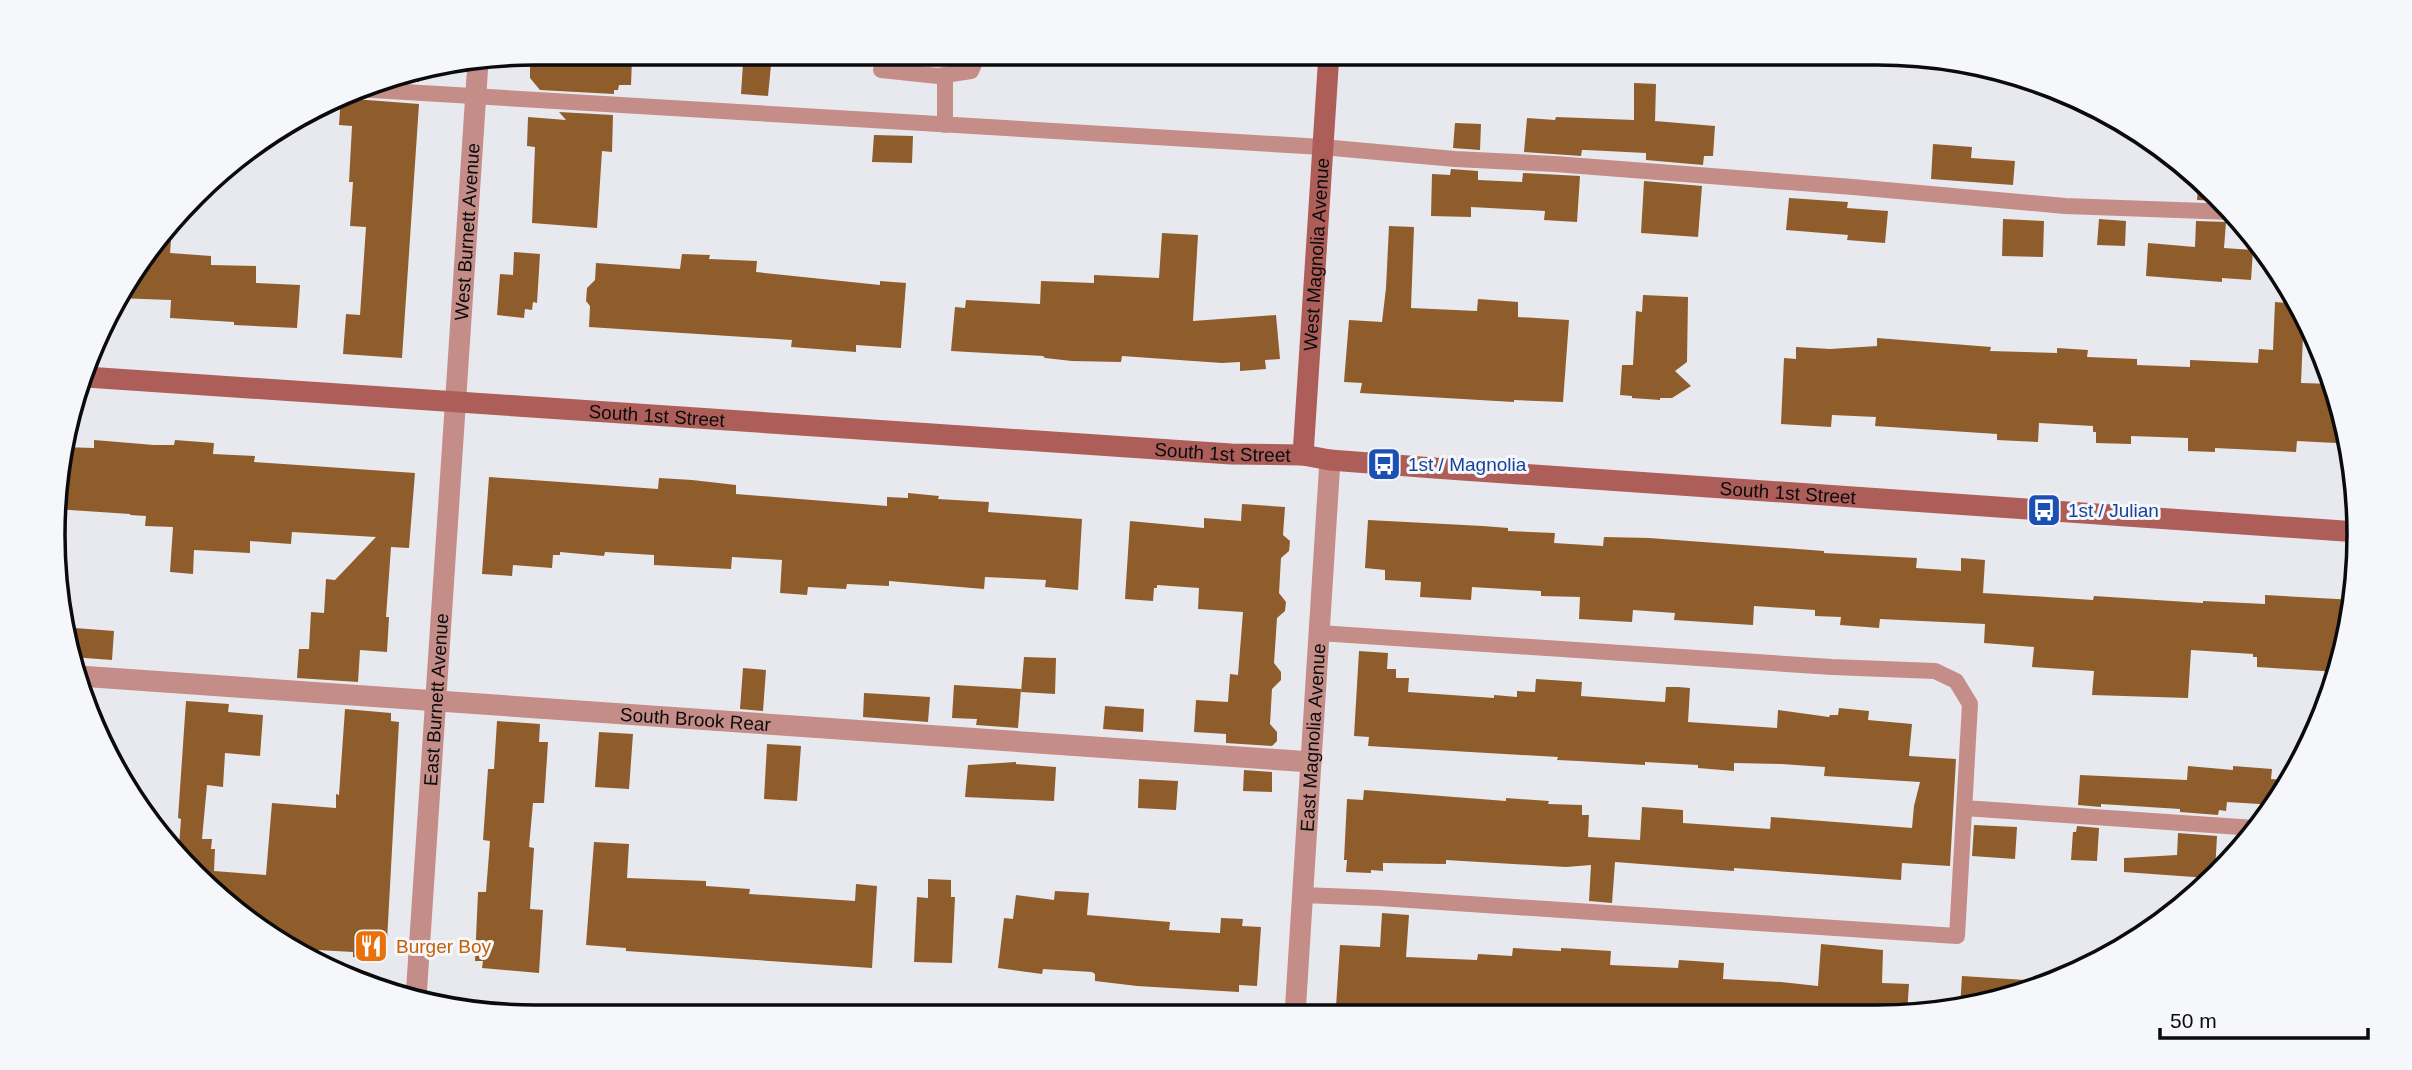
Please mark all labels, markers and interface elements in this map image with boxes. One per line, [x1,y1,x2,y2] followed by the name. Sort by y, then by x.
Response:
[451,142,484,321] street label: West Burnett Avenue
[1300,157,1333,352] street label: West Magnolia Avenue
[588,401,726,431] street label: South 1st Street
[1154,439,1291,466] street label: South 1st Street
[1365,445,1403,483] bus stop icon: 1st / Magnolia
[1408,454,1527,475] place label: 1st / Magnolia
[1719,478,1857,508] street label: South 1st Street
[2025,491,2063,529] bus stop icon: 1st / Julian
[2068,500,2159,521] place label: 1st / Julian
[420,613,452,787] street label: East Burnett Avenue
[1297,643,1329,833] street label: East Magnolia Avenue
[619,704,772,735] street label: South Brook Rear
[352,927,390,965] restaurant icon: Burger Boy
[396,936,492,957] place label: Burger Boy
[2160,996,2368,1040] scale bar
[2170,1009,2217,1032] text: 50 m

